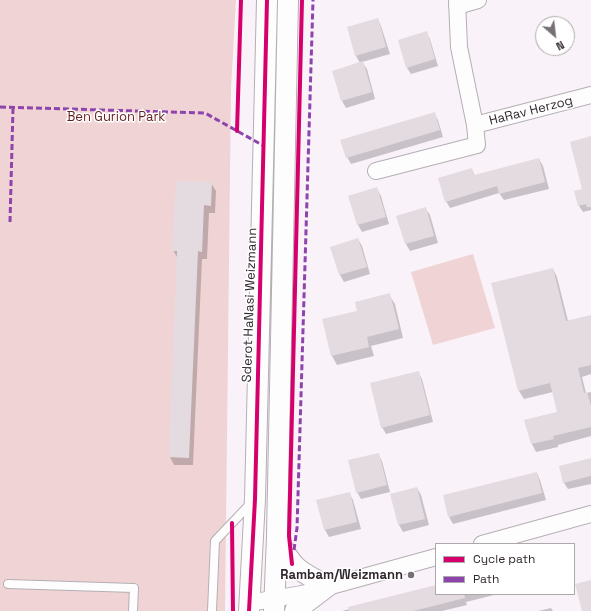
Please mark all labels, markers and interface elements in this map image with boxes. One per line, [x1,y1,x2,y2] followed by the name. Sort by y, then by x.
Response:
[535,16,575,56] north arrow
[554,38,567,54] text: N
[488,93,574,129] street label: HaRav Herzog
[67,109,165,125] park label: Ben Gurion Park
[240,227,260,383] street label: Sderot HaNasi Weizmann
[435,543,575,595] legend
[473,551,535,567] text: Cycle path
[280,567,403,583] place label: Rambam/Weizmann
[406,570,416,580] marker: Rambam/Weizmann
[473,571,499,587] text: Path

